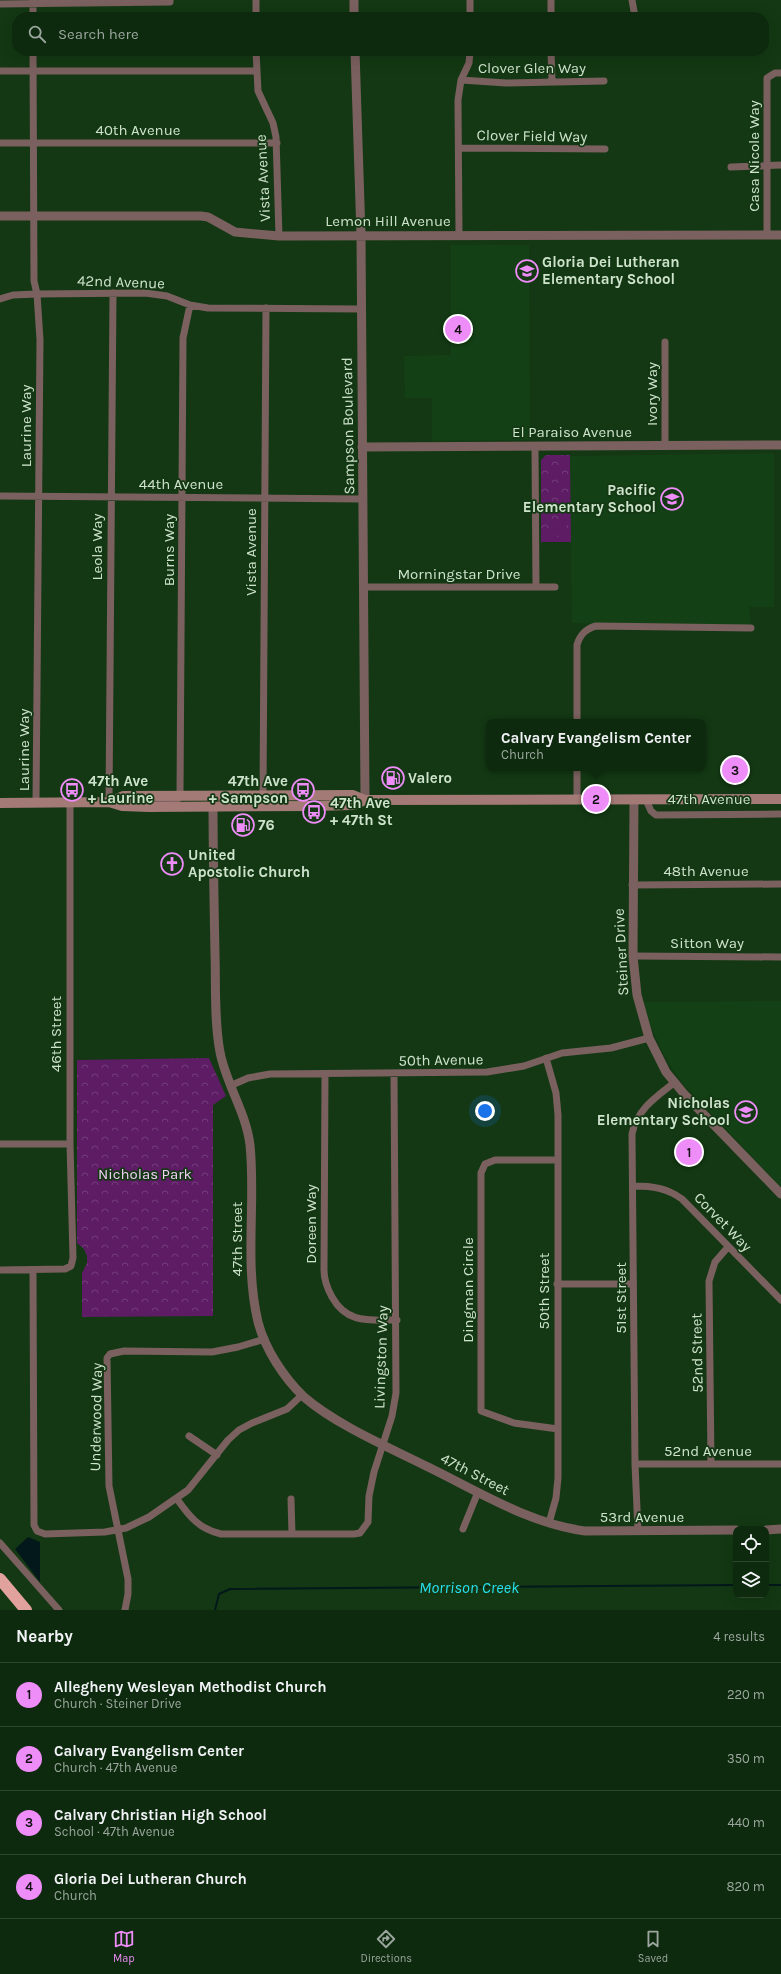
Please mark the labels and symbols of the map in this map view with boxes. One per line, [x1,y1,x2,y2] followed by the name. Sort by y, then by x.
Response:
[478,59,586,77] street label: Clover Glen Way
[745,100,763,212] street label: Casa Nicole Way
[96,121,180,139] street label: 40th Avenue
[477,126,587,146] street label: Clover Field Way
[252,134,274,222] street label: Vista Avenue
[325,212,451,230] street label: Lemon Hill Avenue
[542,253,680,288] place label: Gloria Dei Lutheran Elementary School
[514,258,540,284] school or university icon: Gloria Dei Lutheran Elementary School
[77,271,165,293] street label: 42nd Avenue
[445,314,471,344] pin: 4
[338,357,358,495] street label: Sampson Boulevard
[643,362,661,426] street label: Ivory Way
[17,385,35,467] street label: Laurine Way
[512,423,632,441] street label: El Paraiso Avenue
[139,475,223,493] street label: 44th Avenue
[523,481,656,516] place label: Pacific Elementary School
[659,486,685,512] school or university icon: Pacific Elementary School
[242,508,260,596] street label: Vista Avenue
[88,513,106,581] street label: Leola Way
[160,514,178,586] street label: Burns Way
[397,565,521,583] street label: Morningstar Drive
[15,709,33,791] street label: Laurine Way
[722,755,748,785] pin: 3
[380,765,406,791] fuel station icon: Valero
[408,769,452,787] place label: Valero
[88,772,154,807] place label: 47th Ave + Laurine
[209,772,288,807] place label: 47th Ave + Sampson
[59,777,85,803] bus stop icon: 47th Ave + Laurine
[290,777,316,803] bus stop icon: 47th Ave + Sampson
[583,784,609,814] pin: 2
[667,790,751,808] street label: 47th Avenue
[330,794,393,829] place label: 47th Ave + 47th St
[301,799,327,825] bus stop icon: 47th Ave + 47th St
[230,812,256,838] fuel station icon: 76
[258,816,275,834] place label: 76
[188,846,310,881] place label: United Apostolic Church
[159,851,185,877] church icon: United Apostolic Church
[663,862,749,880] street label: 48th Avenue
[610,908,632,996] street label: Steiner Drive
[670,934,744,952] street label: Sitton Way
[47,995,65,1072] street label: 46th Street
[398,1050,484,1070] street label: 50th Avenue
[597,1094,730,1129] place label: Nicholas Elementary School
[733,1099,759,1125] school or university icon: Nicholas Elementary School
[475,1101,495,1121] your location
[676,1137,702,1167] pin: 1
[98,1165,192,1183] park label: Nicholas Park
[302,1184,320,1264] street label: Doreen Way
[690,1189,756,1255] street label: Corvet Way
[228,1201,246,1276] street label: 47th Street
[459,1237,477,1343] street label: Dingman Circle
[535,1252,553,1329] street label: 50th Street
[612,1262,630,1334] street label: 51st Street
[370,1305,392,1409] street label: Livingston Way
[687,1313,707,1393] street label: 52nd Street
[86,1362,106,1472] street label: Underwood Way
[664,1442,752,1460] street label: 52nd Avenue
[438,1449,513,1499] street label: 47th Street
[600,1508,684,1526] street label: 53rd Avenue
[419,1578,520,1597] water label: Morrison Creek

